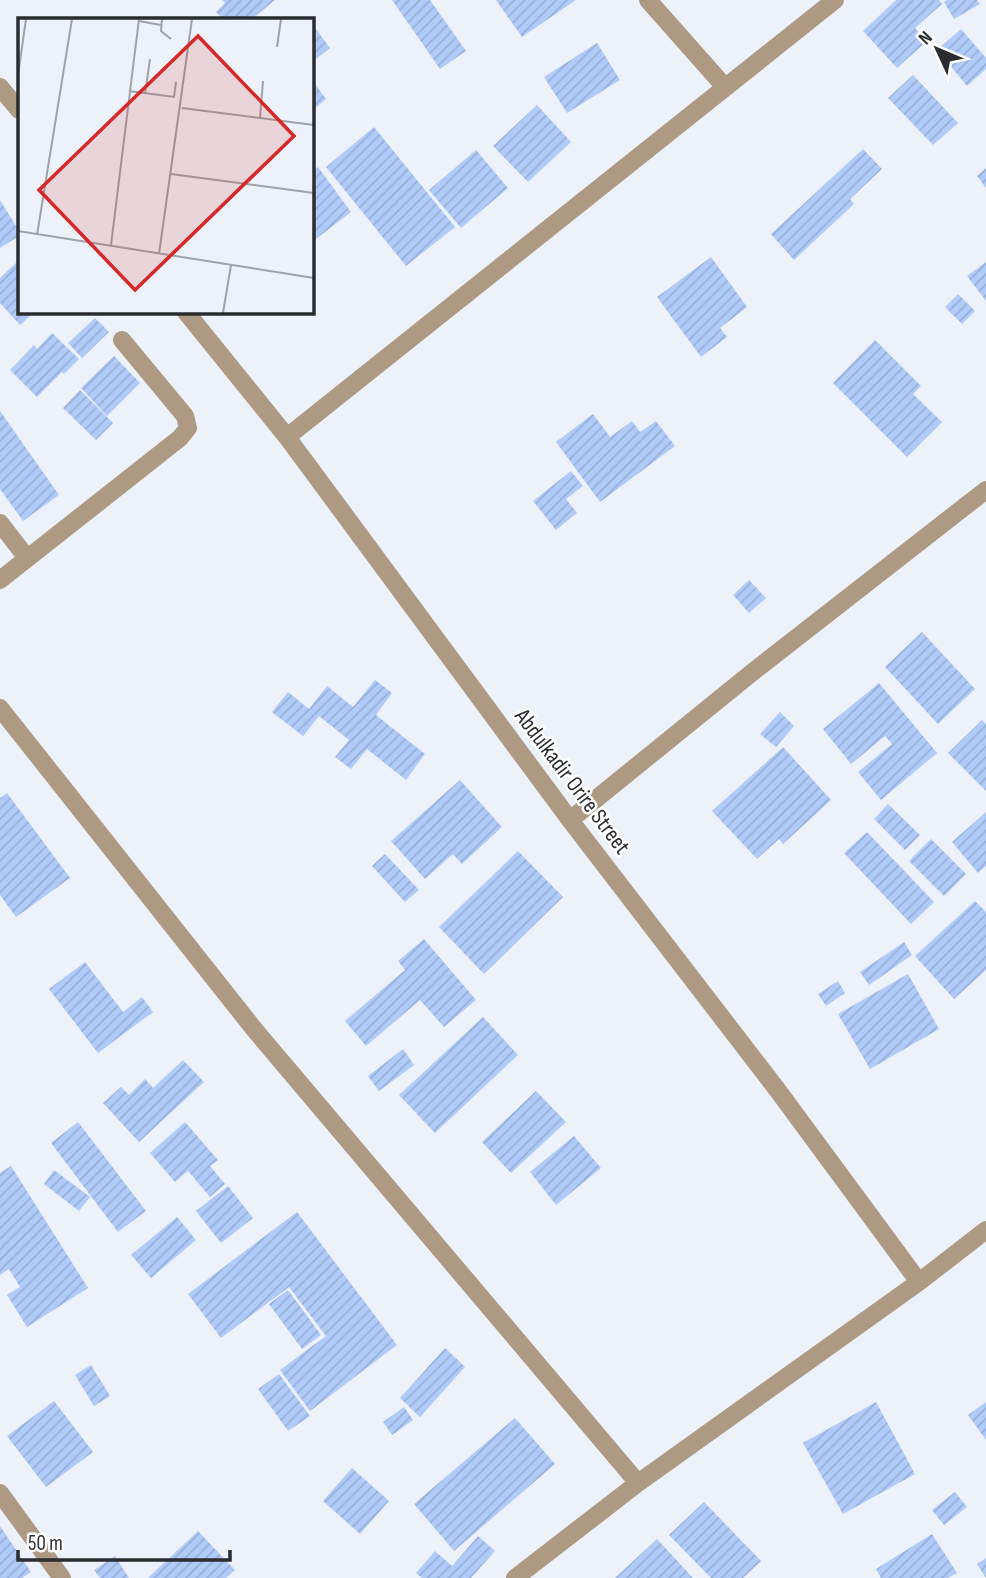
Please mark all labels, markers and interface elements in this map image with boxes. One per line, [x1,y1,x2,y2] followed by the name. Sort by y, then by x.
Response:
[902,14,972,84] north arrow
[18,18,313,313] inset map
[914,27,938,50] text: N
[508,703,636,860] street label: Abdulkadir Orire Street
[18,1518,229,1562] scale bar
[28,1531,63,1556] text: 50 m

